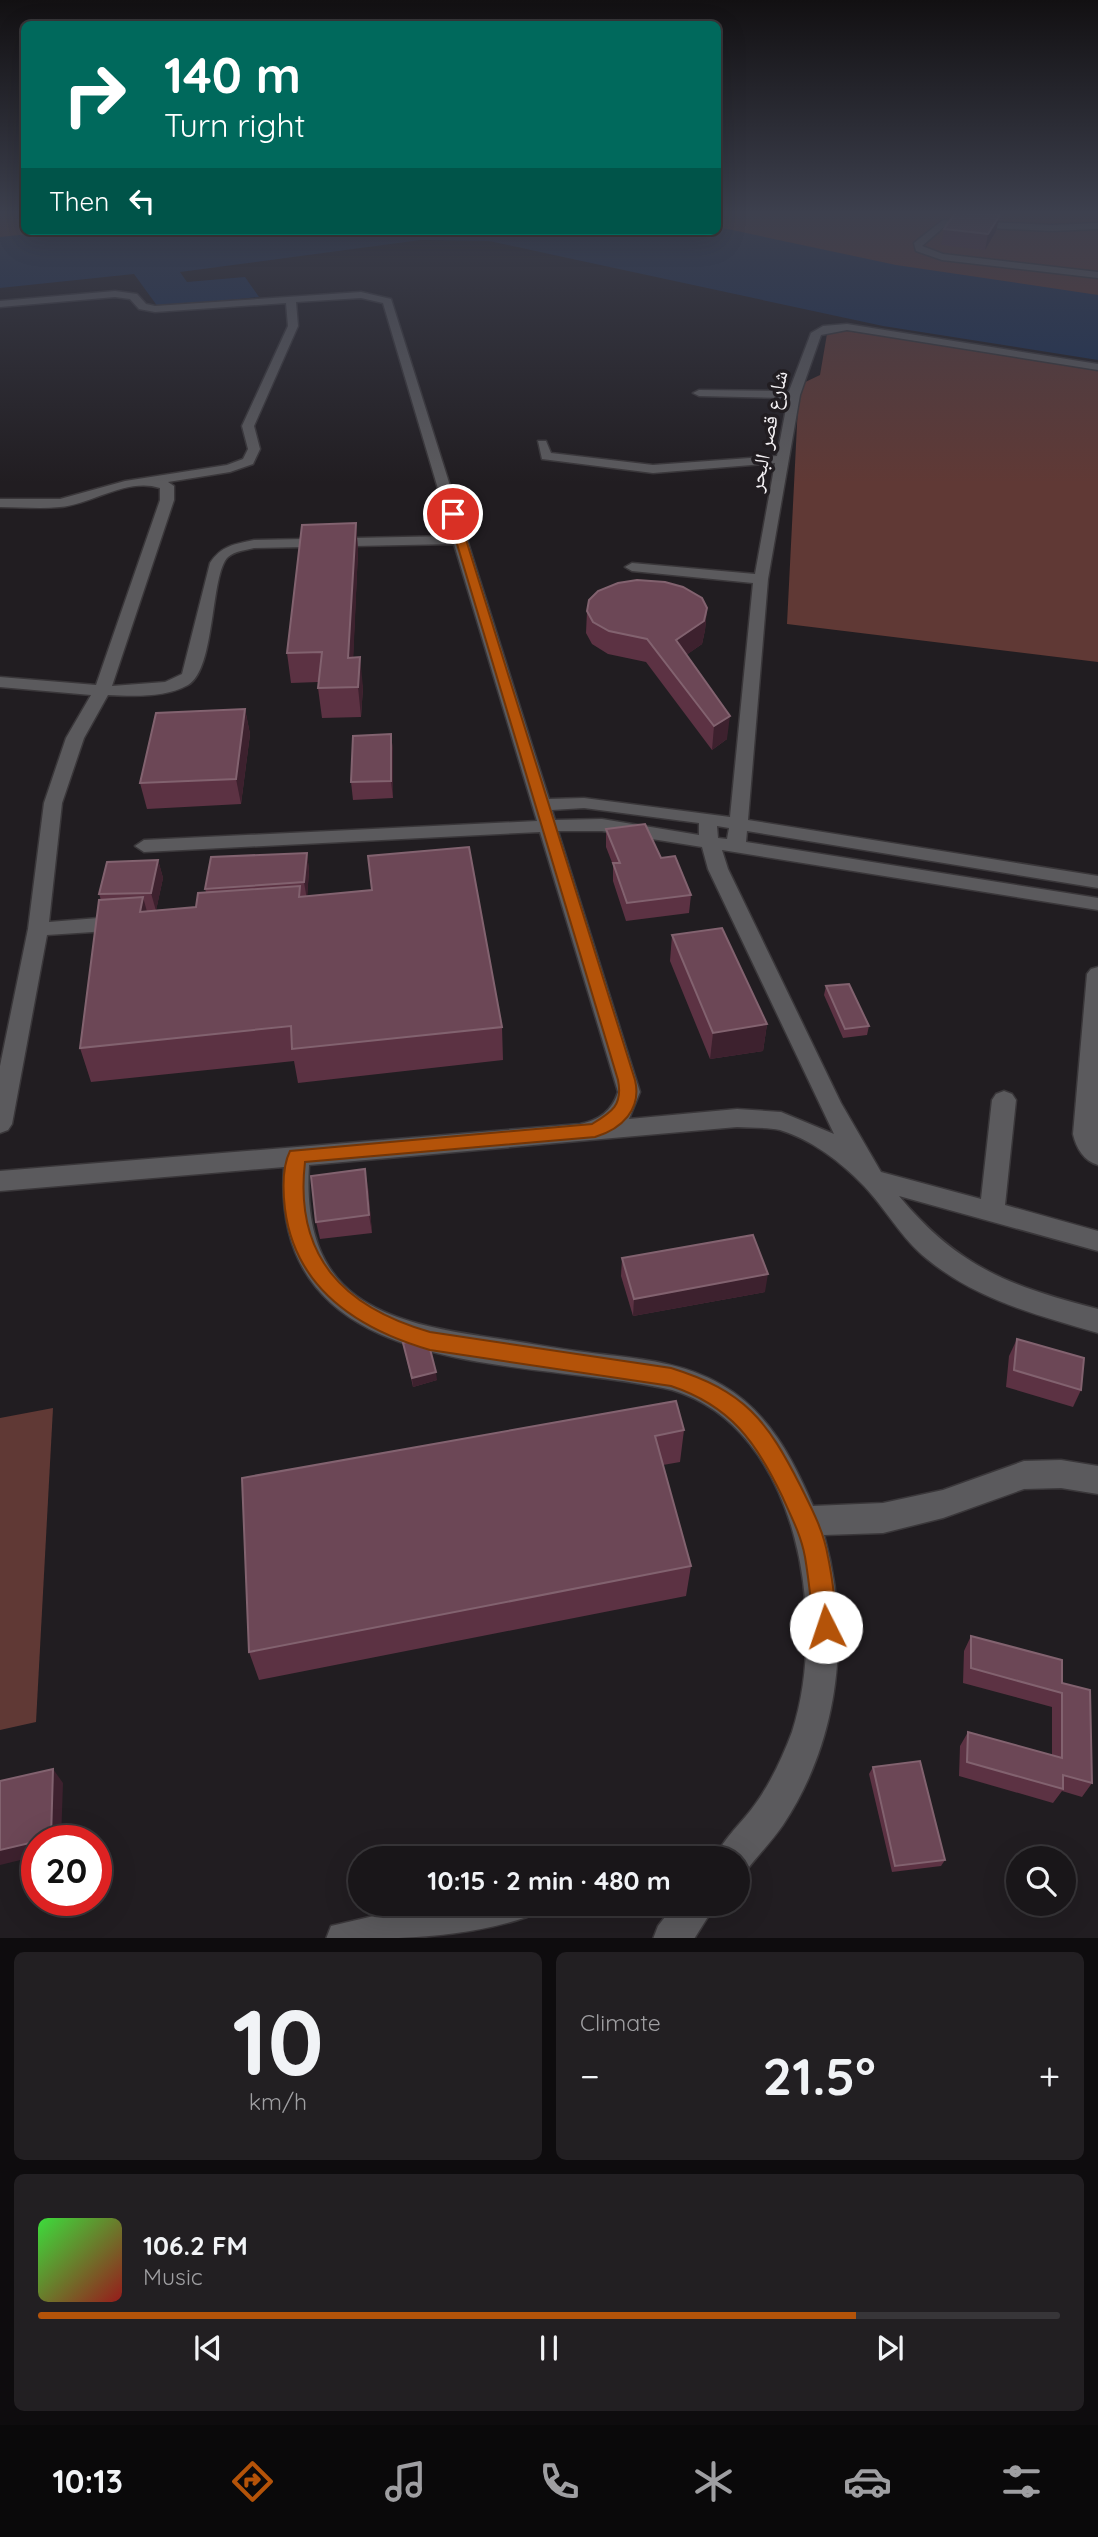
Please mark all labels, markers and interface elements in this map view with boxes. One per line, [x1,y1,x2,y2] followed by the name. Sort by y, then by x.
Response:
[164,44,301,105] text: 140 m
[49,49,140,140] icon: right
[164,105,305,145] text: Turn right
[123,182,161,220] icon: left
[49,185,109,218] text: Then
[741,368,793,495] street label: شارع قصر البحر
[423,484,483,544] pin
[434,495,472,533] icon: arrive
[789,1590,863,1664] position arrow
[21,1825,112,1916] speed limit sign: 20
[1006,1846,1076,1916] map controls
[1006,1846,1076,1916] button: search
[427,1864,671,1897] text: 10:15 · 2 min · 480 m
[232,1984,324,2098] text: 10
[580,2008,661,2037] text: Climate
[763,2043,876,2108] text: 21.5°
[580,2052,600,2100] text: −
[1039,2052,1060,2100] text: +
[249,2087,307,2116] text: km/h
[143,2229,248,2262] text: 106.2 FM
[143,2262,203,2291] text: Music
[189,2329,227,2367] icon: previous
[530,2329,568,2367] icon: pause
[871,2329,909,2367] icon: next
[228,2457,277,2506] icon: directions
[381,2457,430,2506] icon: music
[535,2457,584,2506] icon: phone
[689,2457,738,2506] icon: climate
[843,2457,892,2506] icon: car
[997,2457,1046,2506] icon: filters
[52,2461,123,2501] text: 10:13

